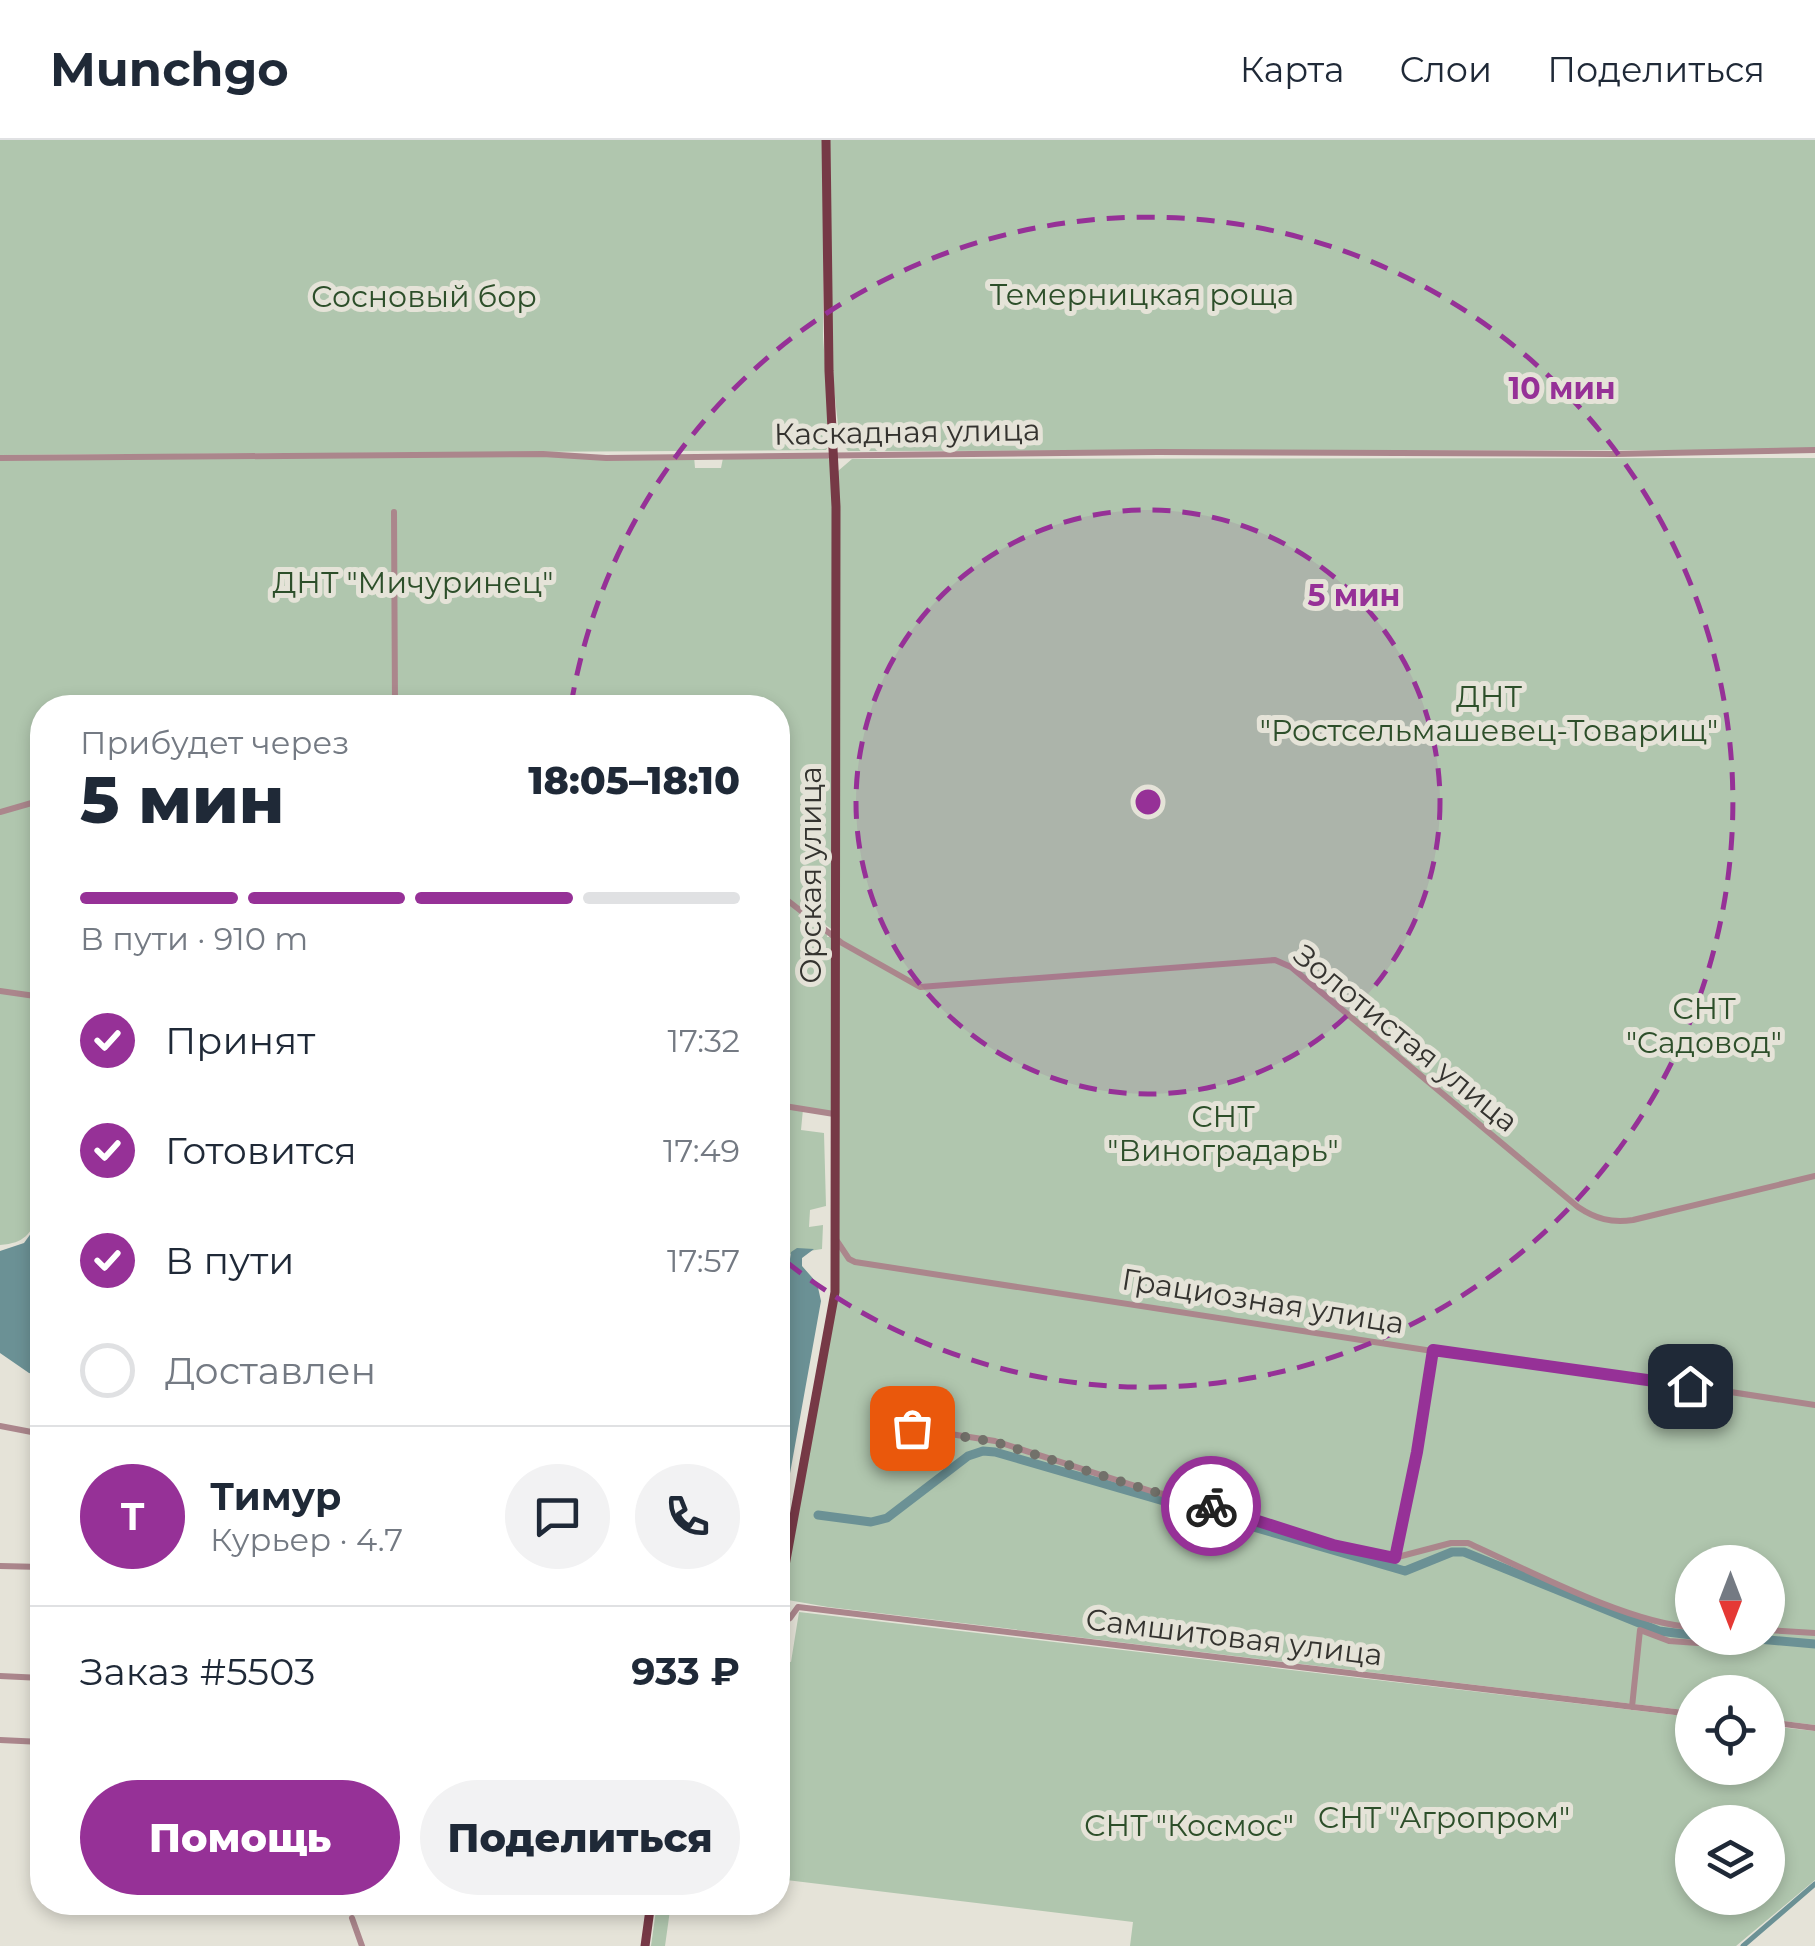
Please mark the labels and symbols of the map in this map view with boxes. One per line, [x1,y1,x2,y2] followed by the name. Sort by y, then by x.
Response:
[990,276,1294,313] park label: Темерницкая роща
[311,278,537,315] park label: Сосновый бор
[1508,370,1616,407] text: 10 мин
[773,411,1041,453] street label: Каскадная улица
[272,564,554,601] park label: ДНТ "Мичуринец"
[1308,577,1400,614] text: 5 мин
[1260,678,1718,749] park label: ДНТ "Ростсельмашевец-Товарищ"
[792,766,829,984] street label: Орская улица
[1130,784,1166,820] centre of rings
[1286,936,1526,1140] street label: Золотистая улица
[1626,990,1782,1061] park label: СНТ "Садовод"
[1107,1098,1339,1169] park label: СНТ "Виноградарь"
[1119,1260,1407,1342] street label: Грациозная улица
[1648,1344,1733,1429] pin
[870,1386,955,1471] pin
[1161,1456,1261,1556] courier
[1675,1545,1785,1655] north arrow
[1083,1600,1385,1674] street label: Самшитовая улица
[1318,1799,1570,1836] park label: СНТ "Агропром"
[1084,1807,1294,1844] park label: СНТ "Космос"

